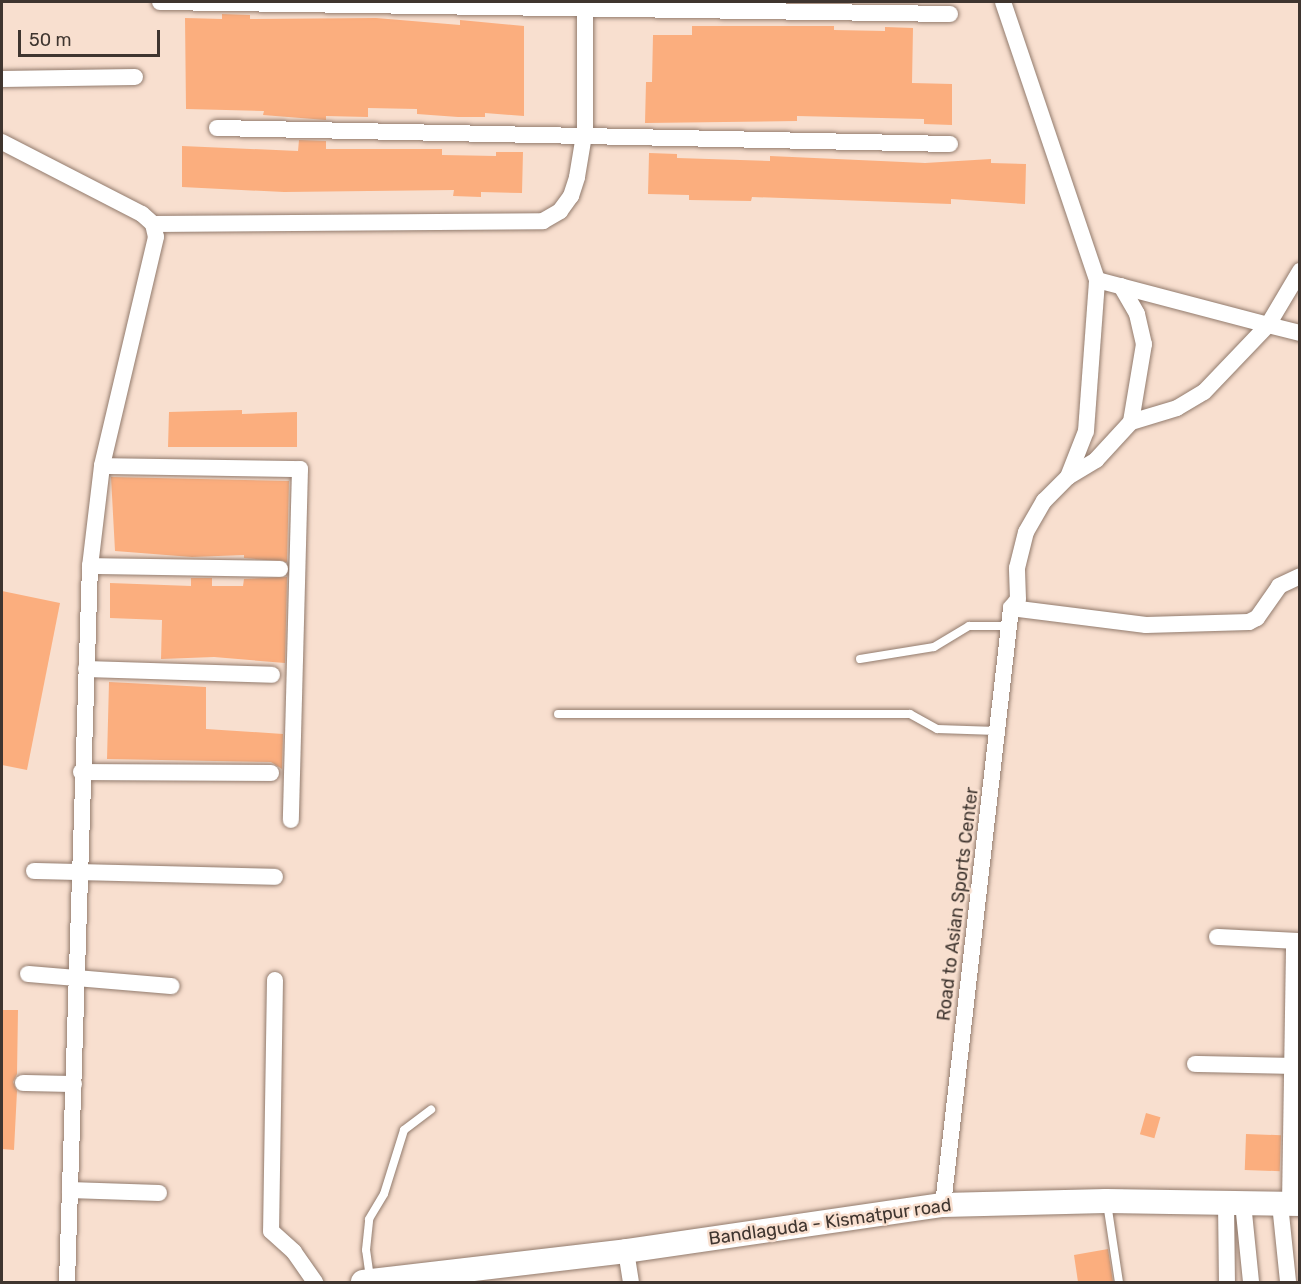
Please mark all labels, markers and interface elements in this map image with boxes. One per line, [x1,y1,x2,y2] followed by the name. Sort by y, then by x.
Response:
[21,18,164,56] scale bar
[29,29,72,51] text: 50 m
[933,785,983,1023] street label: Road to Asian Sports Center
[707,1194,953,1250] street label: Bandlaguda - Kismatpur road

